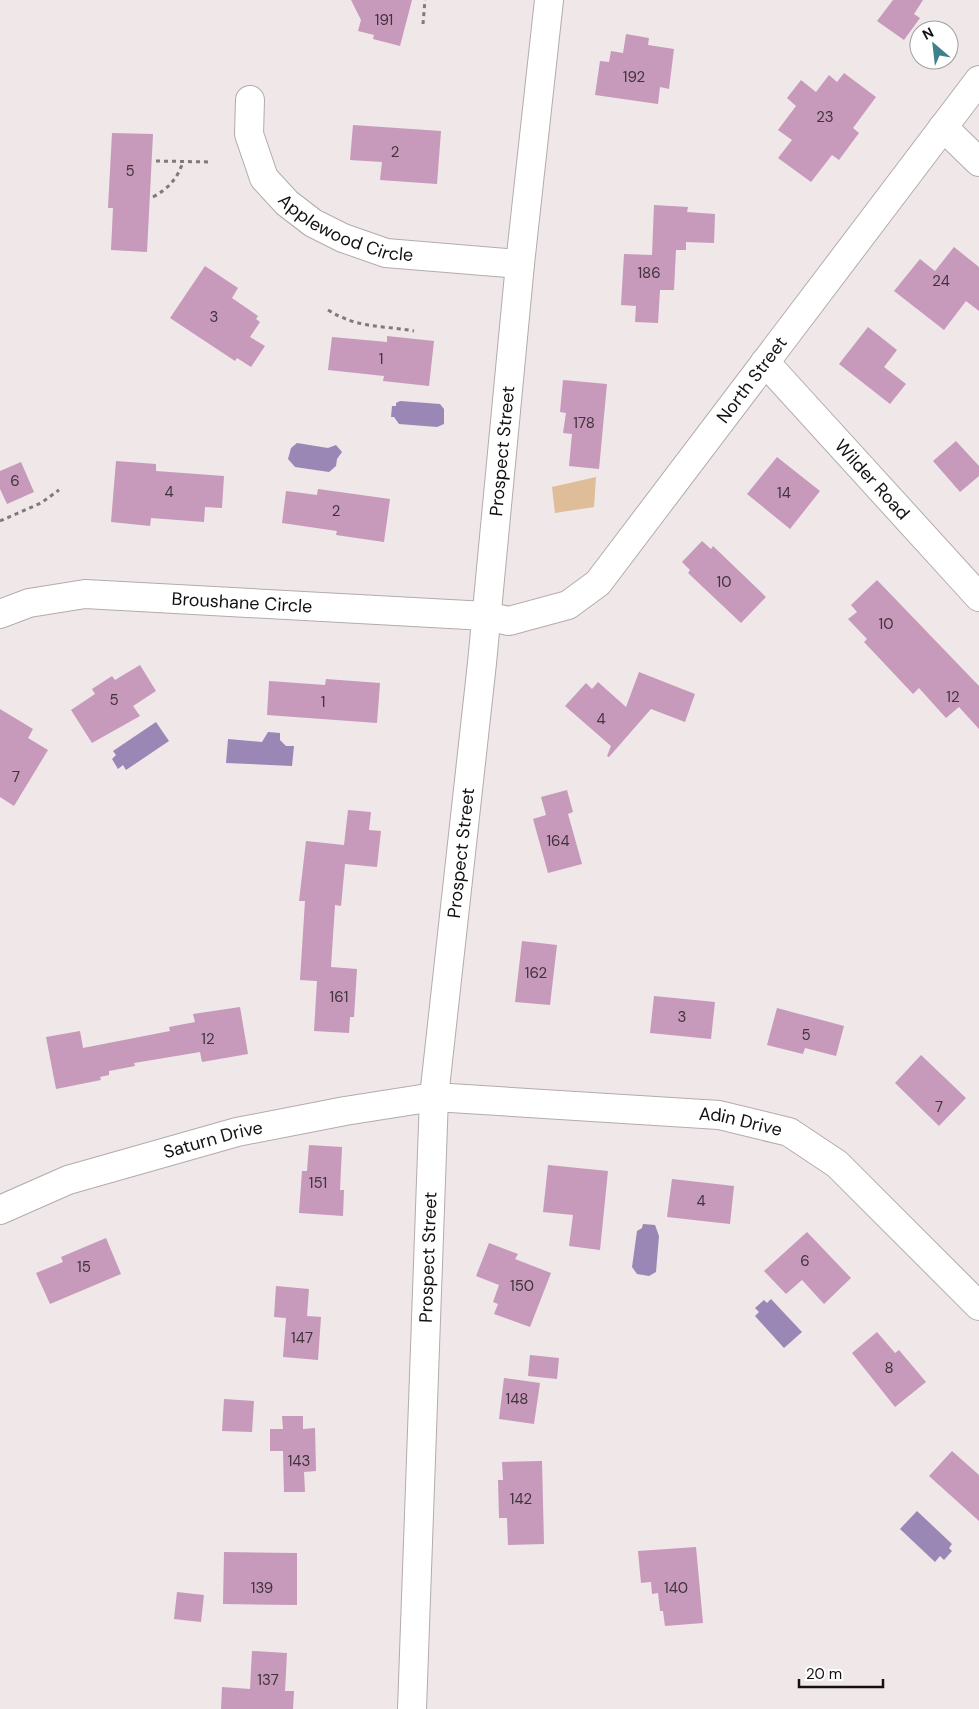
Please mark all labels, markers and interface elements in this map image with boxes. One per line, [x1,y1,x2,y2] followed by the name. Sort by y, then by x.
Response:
[375,10,393,30] house number: 191
[909,20,959,70] north arrow
[919,23,937,44] text: N
[623,67,645,87] house number: 192
[816,107,834,127] house number: 23
[391,142,399,162] house number: 2
[125,161,135,181] house number: 5
[273,189,414,267] street label: Applewood Circle
[637,263,661,283] house number: 186
[932,271,950,291] house number: 24
[210,307,218,327] house number: 3
[711,332,793,428] street label: North Street
[379,349,383,369] house number: 1
[484,385,520,517] street label: Prospect Street
[573,413,595,433] house number: 178
[829,434,915,525] street label: Wilder Road
[10,471,20,491] house number: 6
[164,482,174,502] house number: 4
[777,483,791,503] house number: 14
[332,501,340,521] house number: 2
[717,572,731,592] house number: 10
[171,587,313,618] street label: Broushane Circle
[879,614,893,634] house number: 10
[946,687,960,707] house number: 12
[109,690,119,710] house number: 5
[321,692,325,712] house number: 1
[596,709,606,729] house number: 4
[12,767,20,787] house number: 7
[442,786,480,919] street label: Prospect Street
[546,831,570,851] house number: 164
[525,963,547,983] house number: 162
[330,987,348,1007] house number: 161
[678,1007,686,1027] house number: 3
[801,1025,811,1045] house number: 5
[201,1029,215,1049] house number: 12
[935,1097,943,1117] house number: 7
[698,1102,785,1142] street label: Adin Drive
[161,1115,265,1164] street label: Saturn Drive
[309,1173,327,1193] house number: 151
[414,1191,443,1323] street label: Prospect Street
[696,1191,706,1211] house number: 4
[800,1251,810,1271] house number: 6
[77,1257,91,1277] house number: 15
[510,1276,534,1296] house number: 150
[291,1328,313,1348] house number: 147
[884,1358,894,1378] house number: 8
[506,1389,528,1409] house number: 148
[288,1451,310,1471] house number: 143
[510,1489,532,1509] house number: 142
[251,1578,273,1598] house number: 139
[664,1578,688,1598] house number: 140
[799,1656,883,1688] scale bar
[806,1664,842,1684] text: 20 m
[257,1670,279,1690] house number: 137

